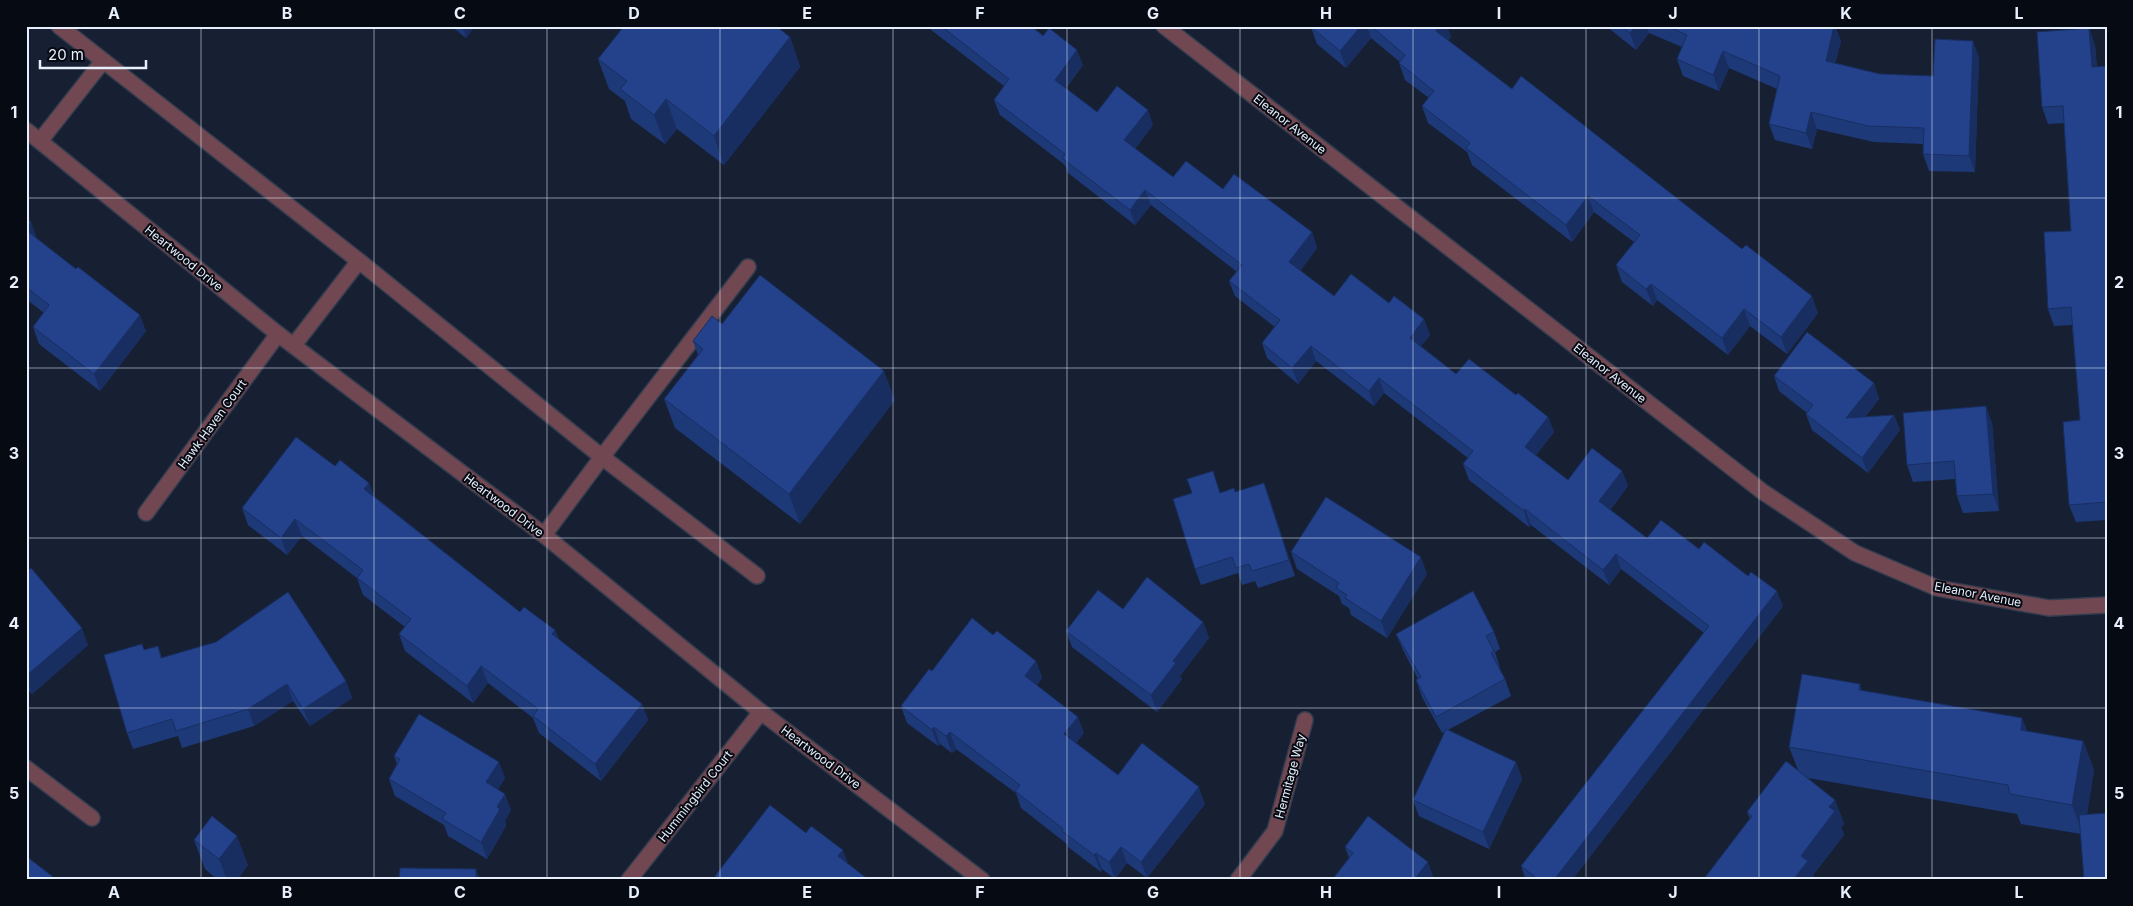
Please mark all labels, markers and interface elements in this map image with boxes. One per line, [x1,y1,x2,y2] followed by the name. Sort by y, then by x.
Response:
[108,3,120,23] text: A
[282,3,292,23] text: B
[454,3,466,23] text: C
[628,3,640,23] text: D
[802,3,812,23] text: E
[975,3,985,23] text: F
[1147,3,1159,23] text: G
[1320,3,1332,23] text: H
[1497,3,1501,23] text: I
[1668,3,1678,23] text: J
[1840,3,1852,23] text: K
[2014,3,2024,23] text: L
[40,38,146,70] scale bar
[48,45,84,64] text: 20 m
[1251,91,1329,157] street label: Eleanor Avenue
[11,102,17,122] text: 1
[2116,102,2122,122] text: 1
[142,222,226,294] street label: Heartwood Drive
[9,272,19,292] text: 2
[2114,272,2124,292] text: 2
[1571,340,1649,406] street label: Eleanor Avenue
[175,376,249,472] street label: Hawk Haven Court
[9,443,19,463] text: 3
[2114,443,2124,463] text: 3
[461,470,547,540] street label: Heartwood Drive
[1933,578,2023,610] street label: Eleanor Avenue
[9,613,20,633] text: 4
[2114,613,2125,633] text: 4
[778,722,864,792] street label: Heartwood Drive
[1271,732,1309,820] street label: Hermitage Way
[655,747,735,844] street label: Hummingbird Court
[9,783,19,803] text: 5
[2114,783,2124,803] text: 5
[108,882,120,902] text: A
[282,882,292,902] text: B
[454,882,466,902] text: C
[628,882,640,902] text: D
[802,882,812,902] text: E
[975,882,985,902] text: F
[1147,882,1159,902] text: G
[1320,882,1332,902] text: H
[1497,882,1501,902] text: I
[1668,882,1678,902] text: J
[1840,882,1852,902] text: K
[2014,882,2024,902] text: L

